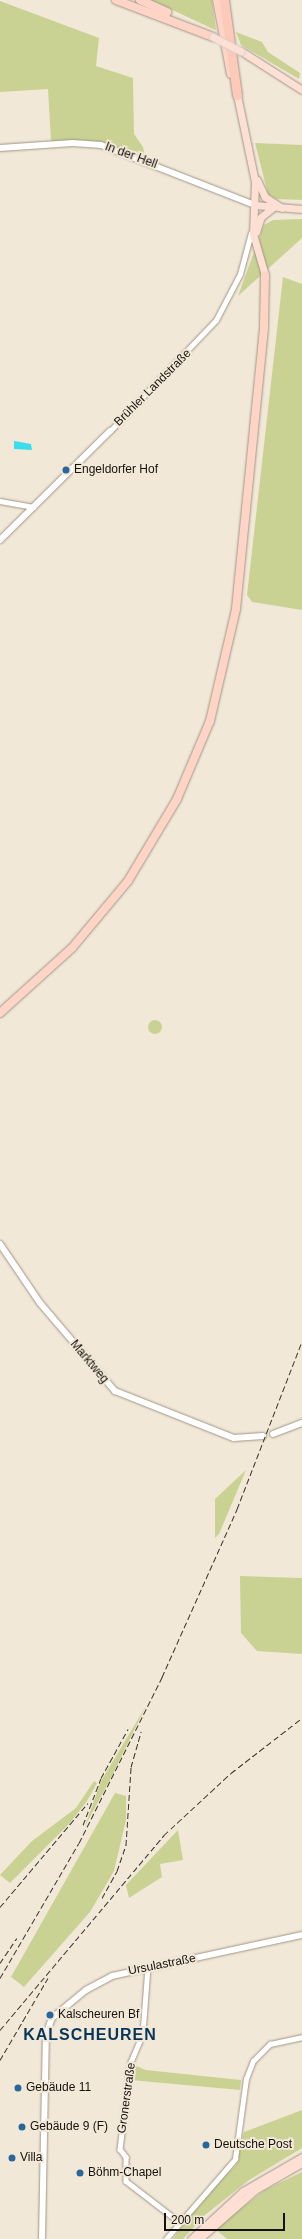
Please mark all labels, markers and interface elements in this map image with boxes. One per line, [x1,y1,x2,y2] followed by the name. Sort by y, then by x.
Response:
[103,140,159,172] street label: In der Hell
[112,347,194,429] street label: Brühler Landstraße
[74,463,158,477] place label: Engeldorfer Hof
[61,465,71,475] marker: Engeldorfer Hof
[67,1337,111,1387] street label: Marktweg
[127,1951,197,1979] street label: Ursulastraße
[58,2008,139,2022] place label: Kalscheuren Bf
[45,2010,55,2020] marker: Kalscheuren Bf
[23,2025,157,2045] district label: KALSCHEUREN
[115,2062,139,2134] street label: Gronerstraße
[26,2081,91,2095] place label: Gebäude 11
[13,2083,23,2093] marker: Gebäude 11
[30,2120,108,2134] place label: Gebäude 9 (F)
[17,2122,27,2132] marker: Gebäude 9 (F)
[214,2138,292,2152] place label: Deutsche Post
[201,2140,211,2150] marker: Deutsche Post
[20,2151,42,2165] place label: Villa
[7,2153,17,2163] marker: Villa
[88,2166,161,2180] place label: Böhm-Chapel
[75,2168,85,2178] marker: Böhm-Chapel
[166,2205,287,2231] scale bar
[171,2213,204,2227] text: 200 m

